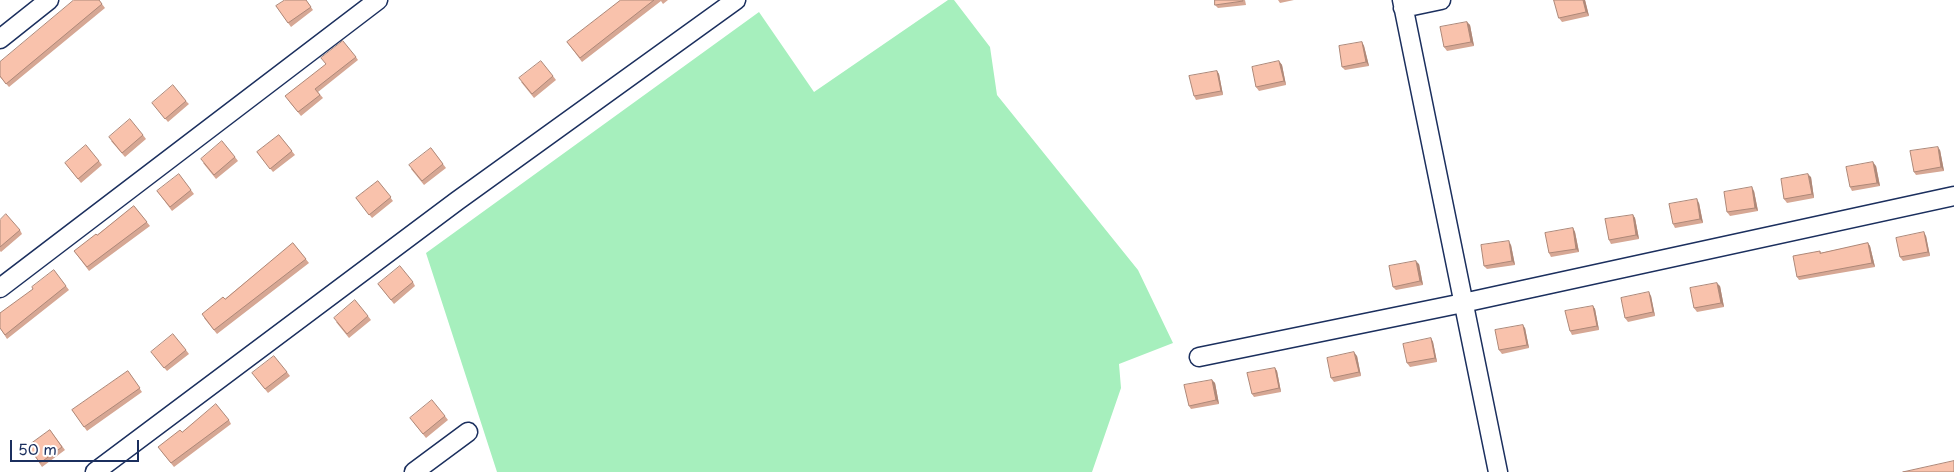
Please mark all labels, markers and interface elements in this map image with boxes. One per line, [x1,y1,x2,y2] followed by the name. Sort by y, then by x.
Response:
[12,430,141,462] scale bar
[18,437,57,460] text: 50 m

